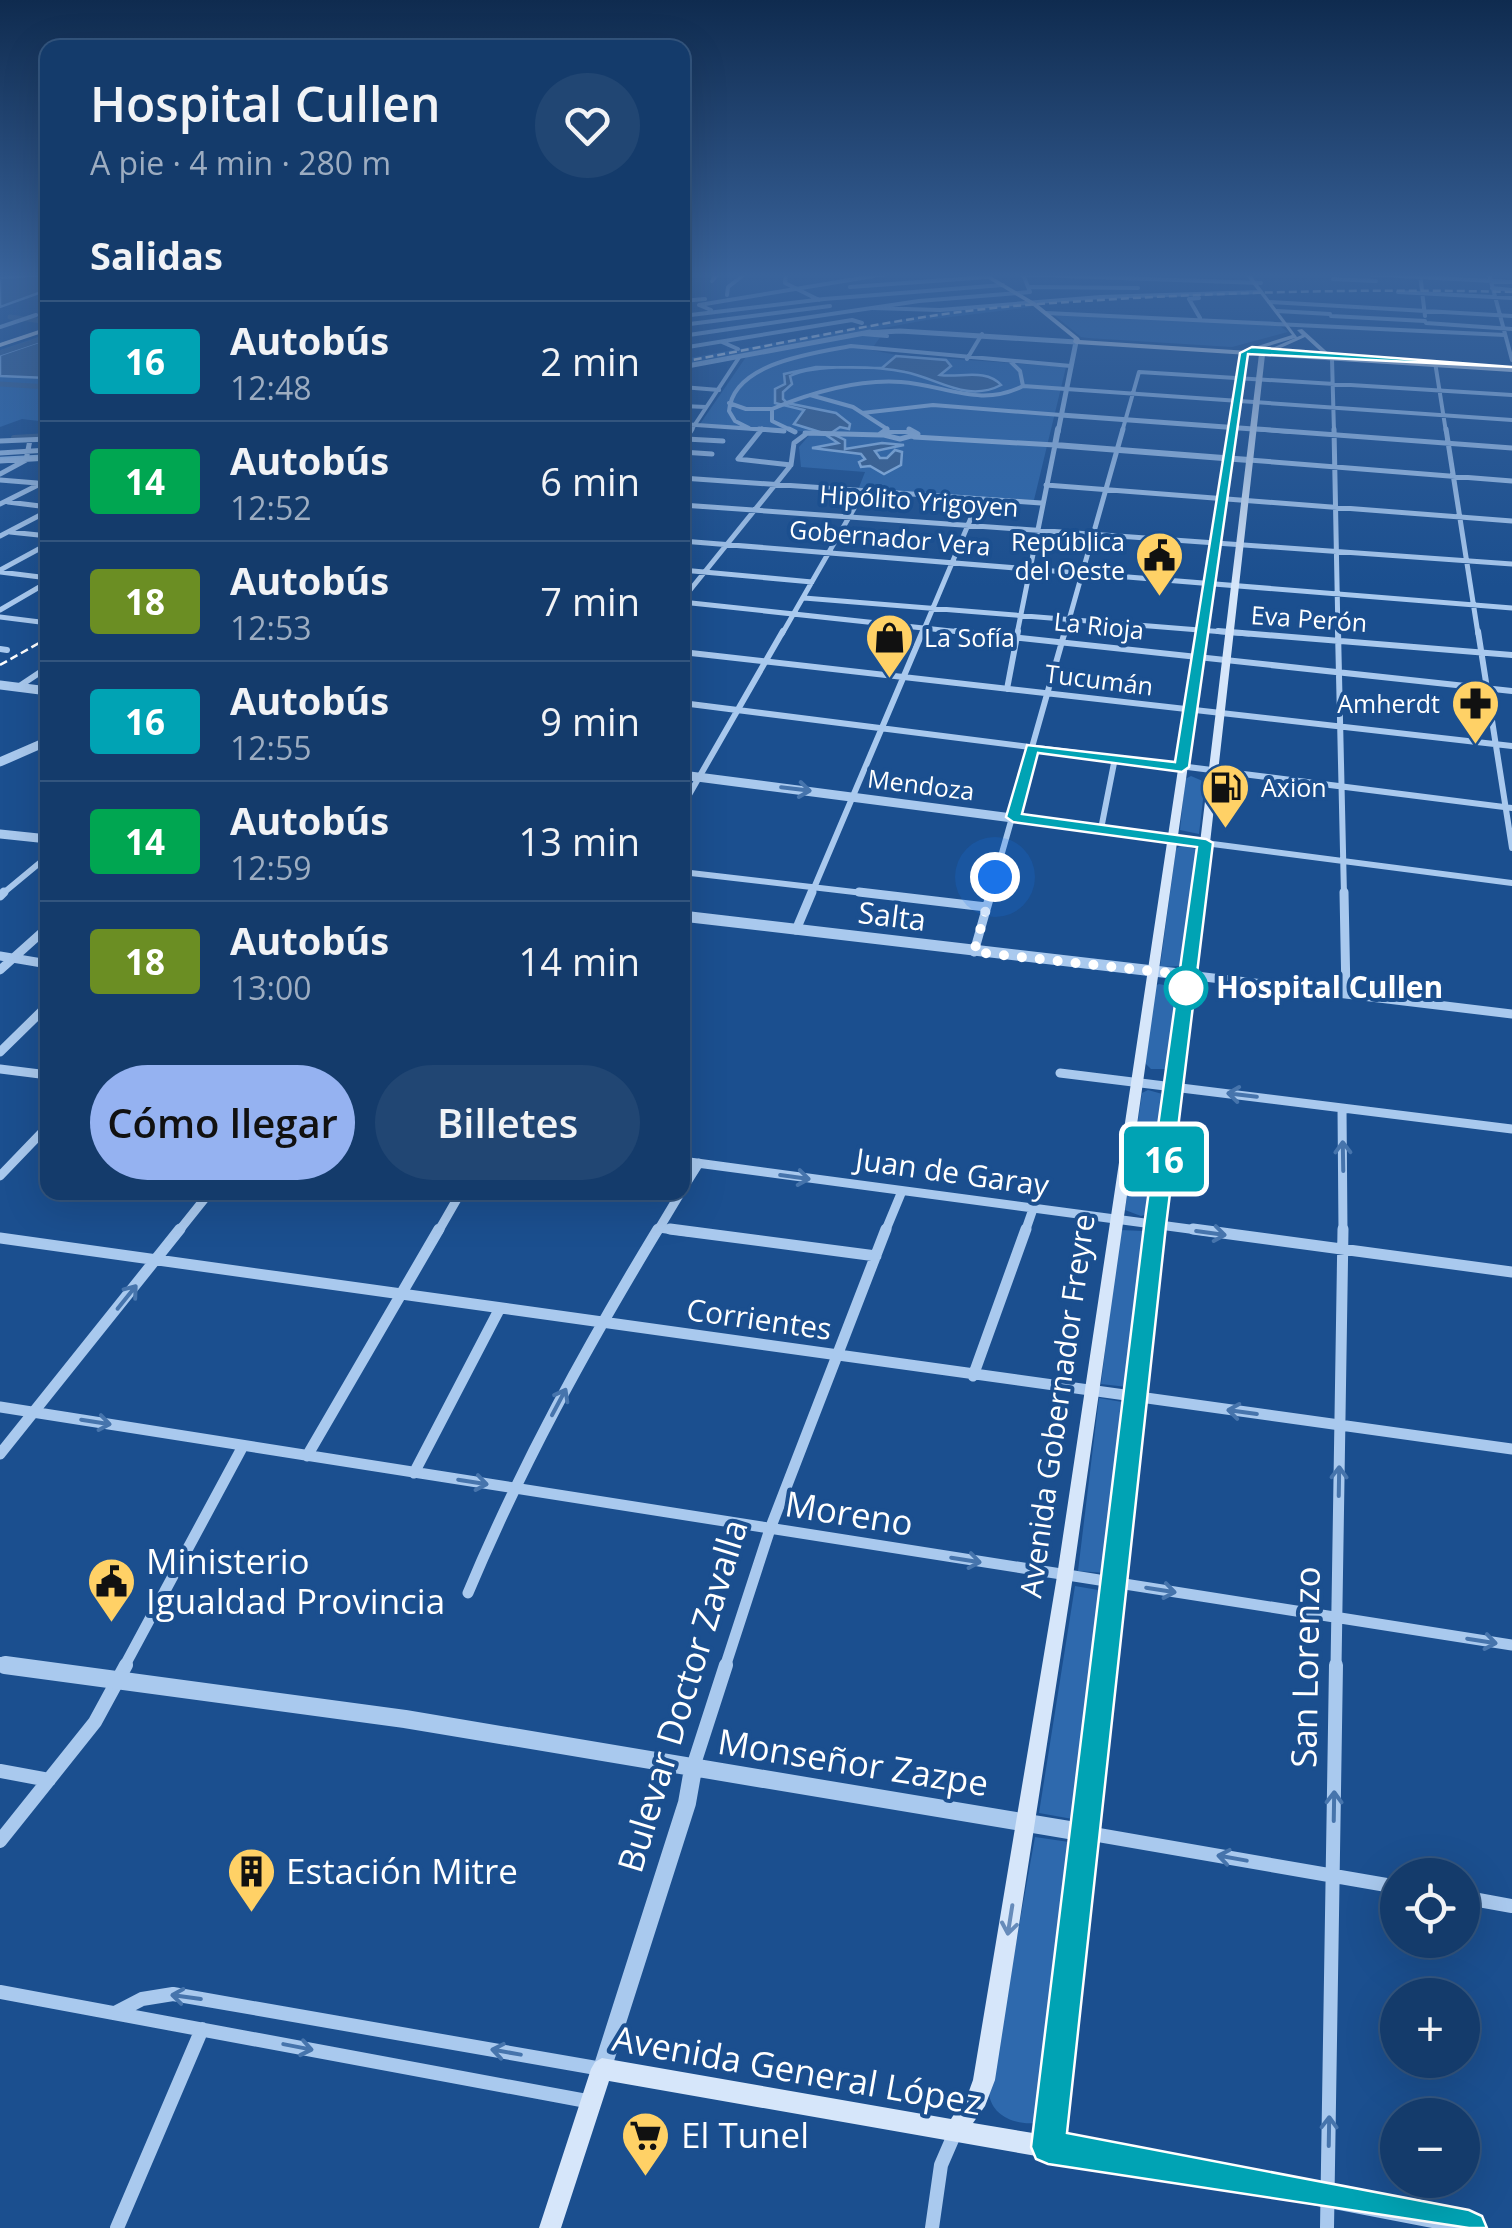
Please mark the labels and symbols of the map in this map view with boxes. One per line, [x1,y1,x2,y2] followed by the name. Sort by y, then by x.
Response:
[819,476,1020,524] street label: Hipólito Yrigoyen
[788,511,992,563] street label: Gobernador Vera
[1011,524,1125,587] place label: República del Oeste
[1134,530,1186,598] public building icon: República del Oeste
[1250,597,1368,639] street label: Eva Perón
[1052,603,1146,647] street label: La Rioja
[863,612,915,680] shop icon: La Sofía
[924,620,1015,654] place label: La Sofía
[1043,656,1155,703] street label: Tucumán
[1449,678,1501,746] pharmacy icon: Amherdt
[1337,686,1440,720] place label: Amherdt
[866,761,977,807] street label: Mendoza
[1200,762,1252,830] fuel station icon: Axion
[1261,770,1327,804] place label: Axion
[779,781,812,799] one-way arrow
[970,852,1020,902] your location
[856,891,928,940] street label: Salta
[1216,966,1443,1007] place label: Hospital Cullen
[1165,967,1207,1009] marker: Hospital Cullen
[1226,1085,1258,1103] one-way arrow
[1119,1126,1209,1192] line badge: 16
[850,1137,1052,1206] street label: Juan de Garay
[1333,1140,1352,1172] one-way arrow
[779,1168,811,1186] one-way arrow
[1009,1211,1104,1600] street label: Avenida Gobernador Freyre
[1194,1224,1227,1243] one-way arrow
[116,1284,138,1310] one-way arrow
[684,1288,834,1349] street label: Corrientes
[549,1388,569,1418] one-way arrow
[1226,1402,1259,1420] one-way arrow
[80,1413,112,1432] one-way arrow
[1329,1465,1348,1497] one-way arrow
[456,1473,488,1492] one-way arrow
[782,1479,917,1546] street label: Moreno
[606,1513,758,1878] street label: Bulevar Doctor Zavalla
[146,1537,445,1624] place label: Ministerio Igualdad Provincia
[950,1552,982,1570] one-way arrow
[85,1556,137,1624] public building icon: Ministerio Igualdad Provincia
[1279,1566,1330,1768] street label: San Lorenzo
[1145,1582,1177,1600] one-way arrow
[1466,1632,1498,1650] one-way arrow
[715,1717,992,1806] street label: Monseñor Zazpe
[1324,1790,1344,1822] one-way arrow
[225,1846,277,1914] building icon: Estación Mitre
[286,1847,518,1894] place label: Estación Mitre
[1217,1848,1249,1867] one-way arrow
[1000,1904,1018,1936] one-way arrow
[170,1987,202,2005] one-way arrow
[609,2014,986,2125] street label: Avenida General López
[281,2038,314,2057] one-way arrow
[490,2042,523,2061] one-way arrow
[620,2110,672,2178] supermarket icon: El Tunel
[681,2111,809,2158] place label: El Tunel
[1320,2115,1339,2147] one-way arrow

